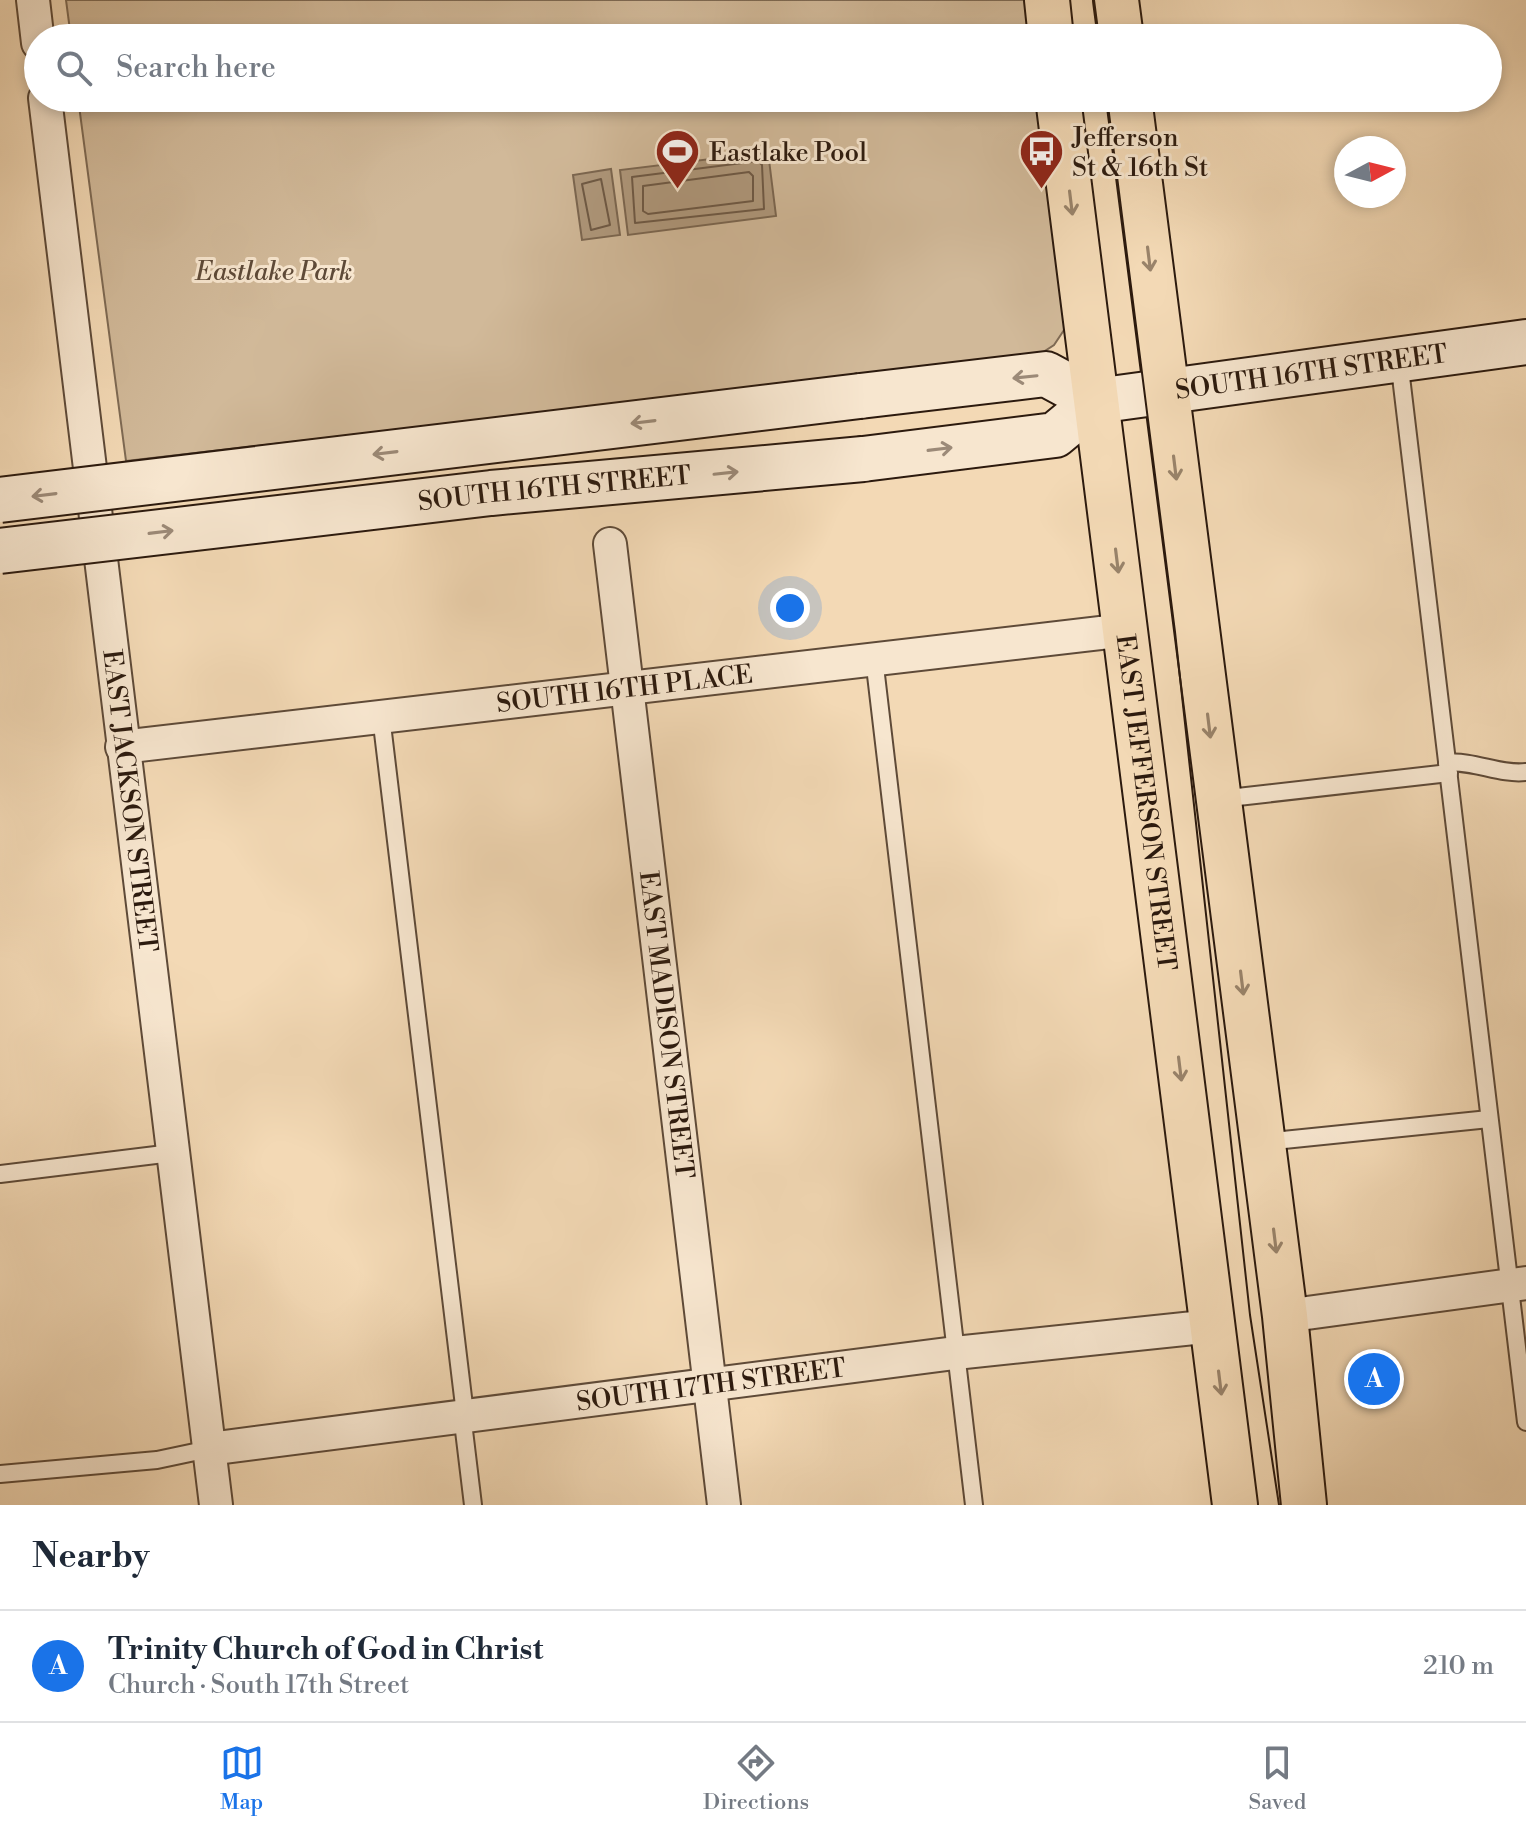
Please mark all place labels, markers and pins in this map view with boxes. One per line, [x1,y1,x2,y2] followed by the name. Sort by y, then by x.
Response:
[1071,122,1208,184] place label: Jefferson St & 16th St
[654,128,702,191] sports icon: Eastlake Pool
[1017,128,1065,191] bus stop icon: Jefferson St & 16th St
[709,137,867,169] place label: Eastlake Pool
[1348,1349,1400,1409] pin: A

